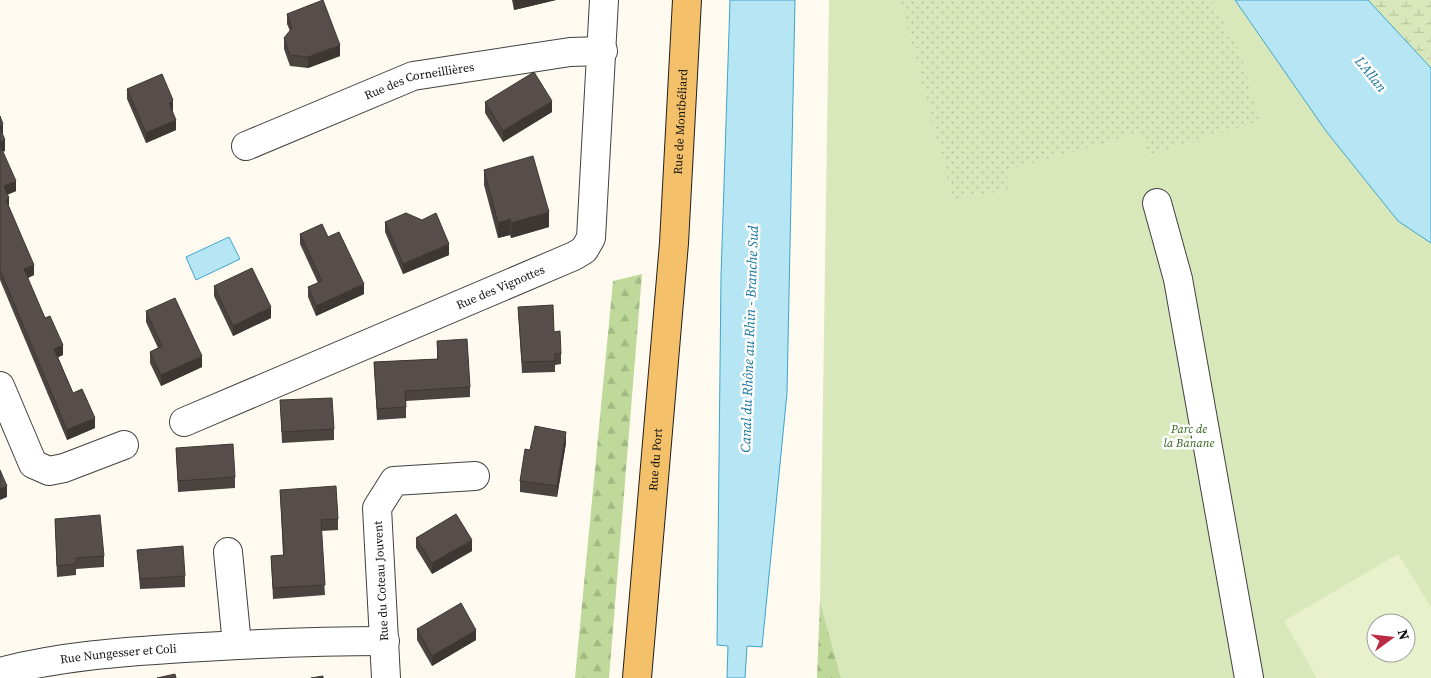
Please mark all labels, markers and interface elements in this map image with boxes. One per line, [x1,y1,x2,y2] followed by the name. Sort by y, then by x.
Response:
[1350,51,1392,96] water label: L'Allan
[362,59,475,103] street label: Rue des Corneillières
[670,68,691,175] street label: Rue de Montbéliard
[735,225,763,453] water label: Canal du Rhône au Rhin - Branche Sud
[454,261,547,313] street label: Rue des Vignottes
[1164,421,1215,451] park label: Parc de la Banane
[645,428,666,492] street label: Rue du Port
[370,520,392,642] street label: Rue du Coteau Jouvent
[1366,613,1416,663] north arrow
[1393,627,1415,642] text: N
[59,640,178,668] street label: Rue Nungesser et Coli

